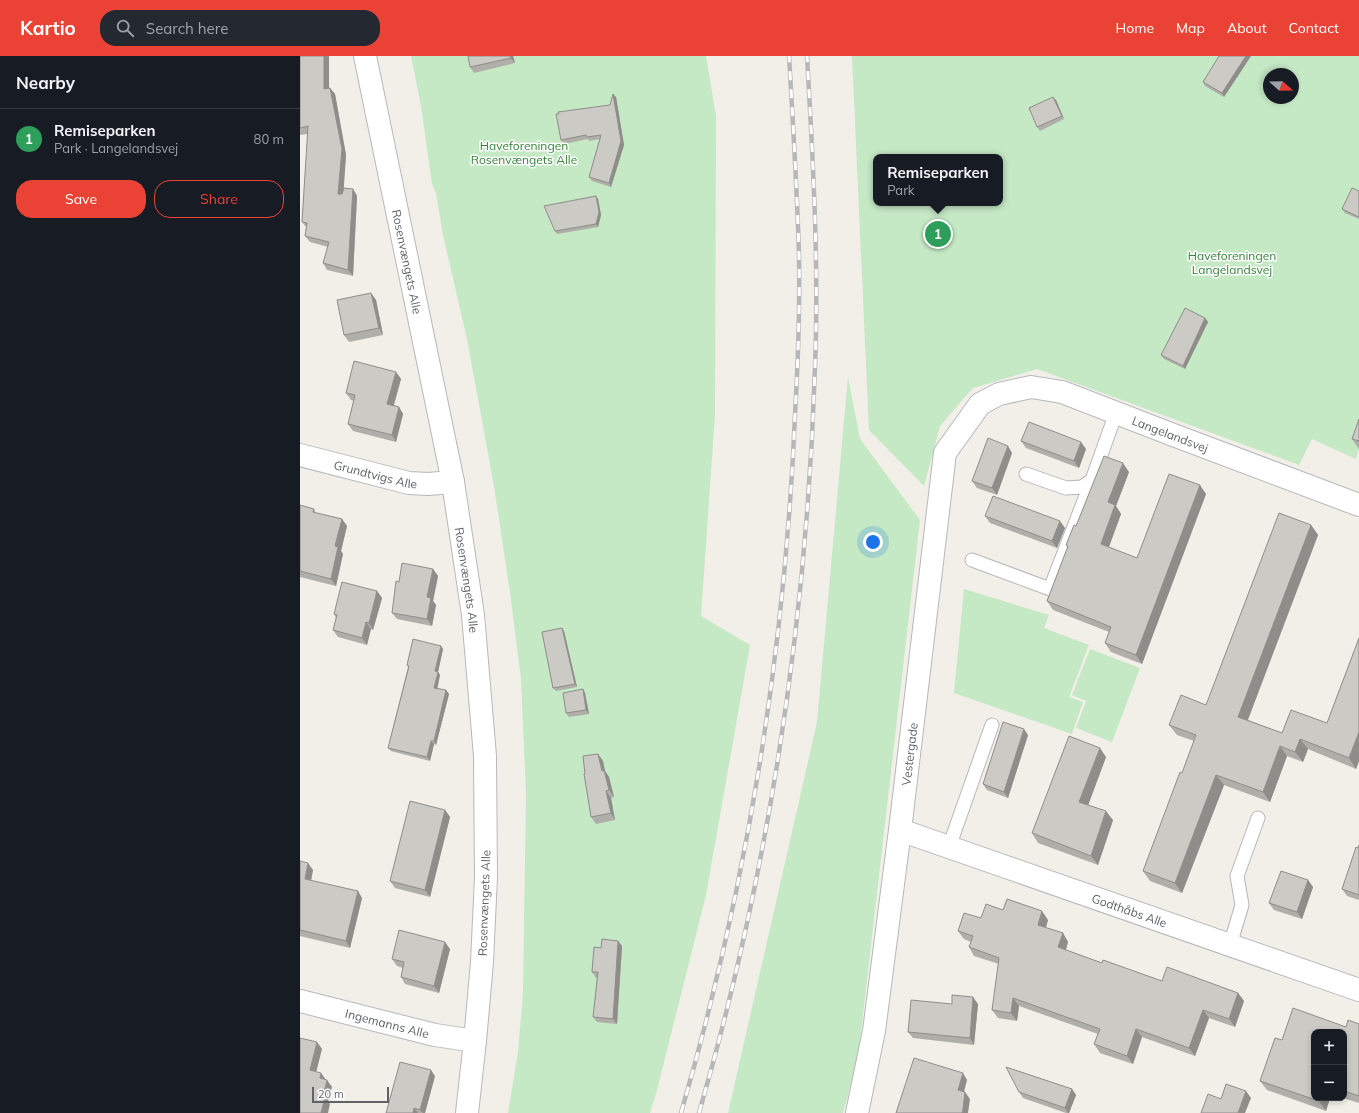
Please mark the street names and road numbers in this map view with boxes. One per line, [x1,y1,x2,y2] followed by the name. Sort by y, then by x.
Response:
[389,208,426,315] street label: Rosenvængets Alle
[1130,412,1211,455] street label: Langelandsvej
[332,457,417,491] street label: Grundtvigs Alle
[452,526,482,633] street label: Rosenvængets Alle
[898,722,920,786] street label: Vestergade
[475,850,493,956] street label: Rosenvængets Alle
[1090,890,1169,930] street label: Godthåbs Alle
[344,1005,431,1041] street label: Ingemanns Alle

